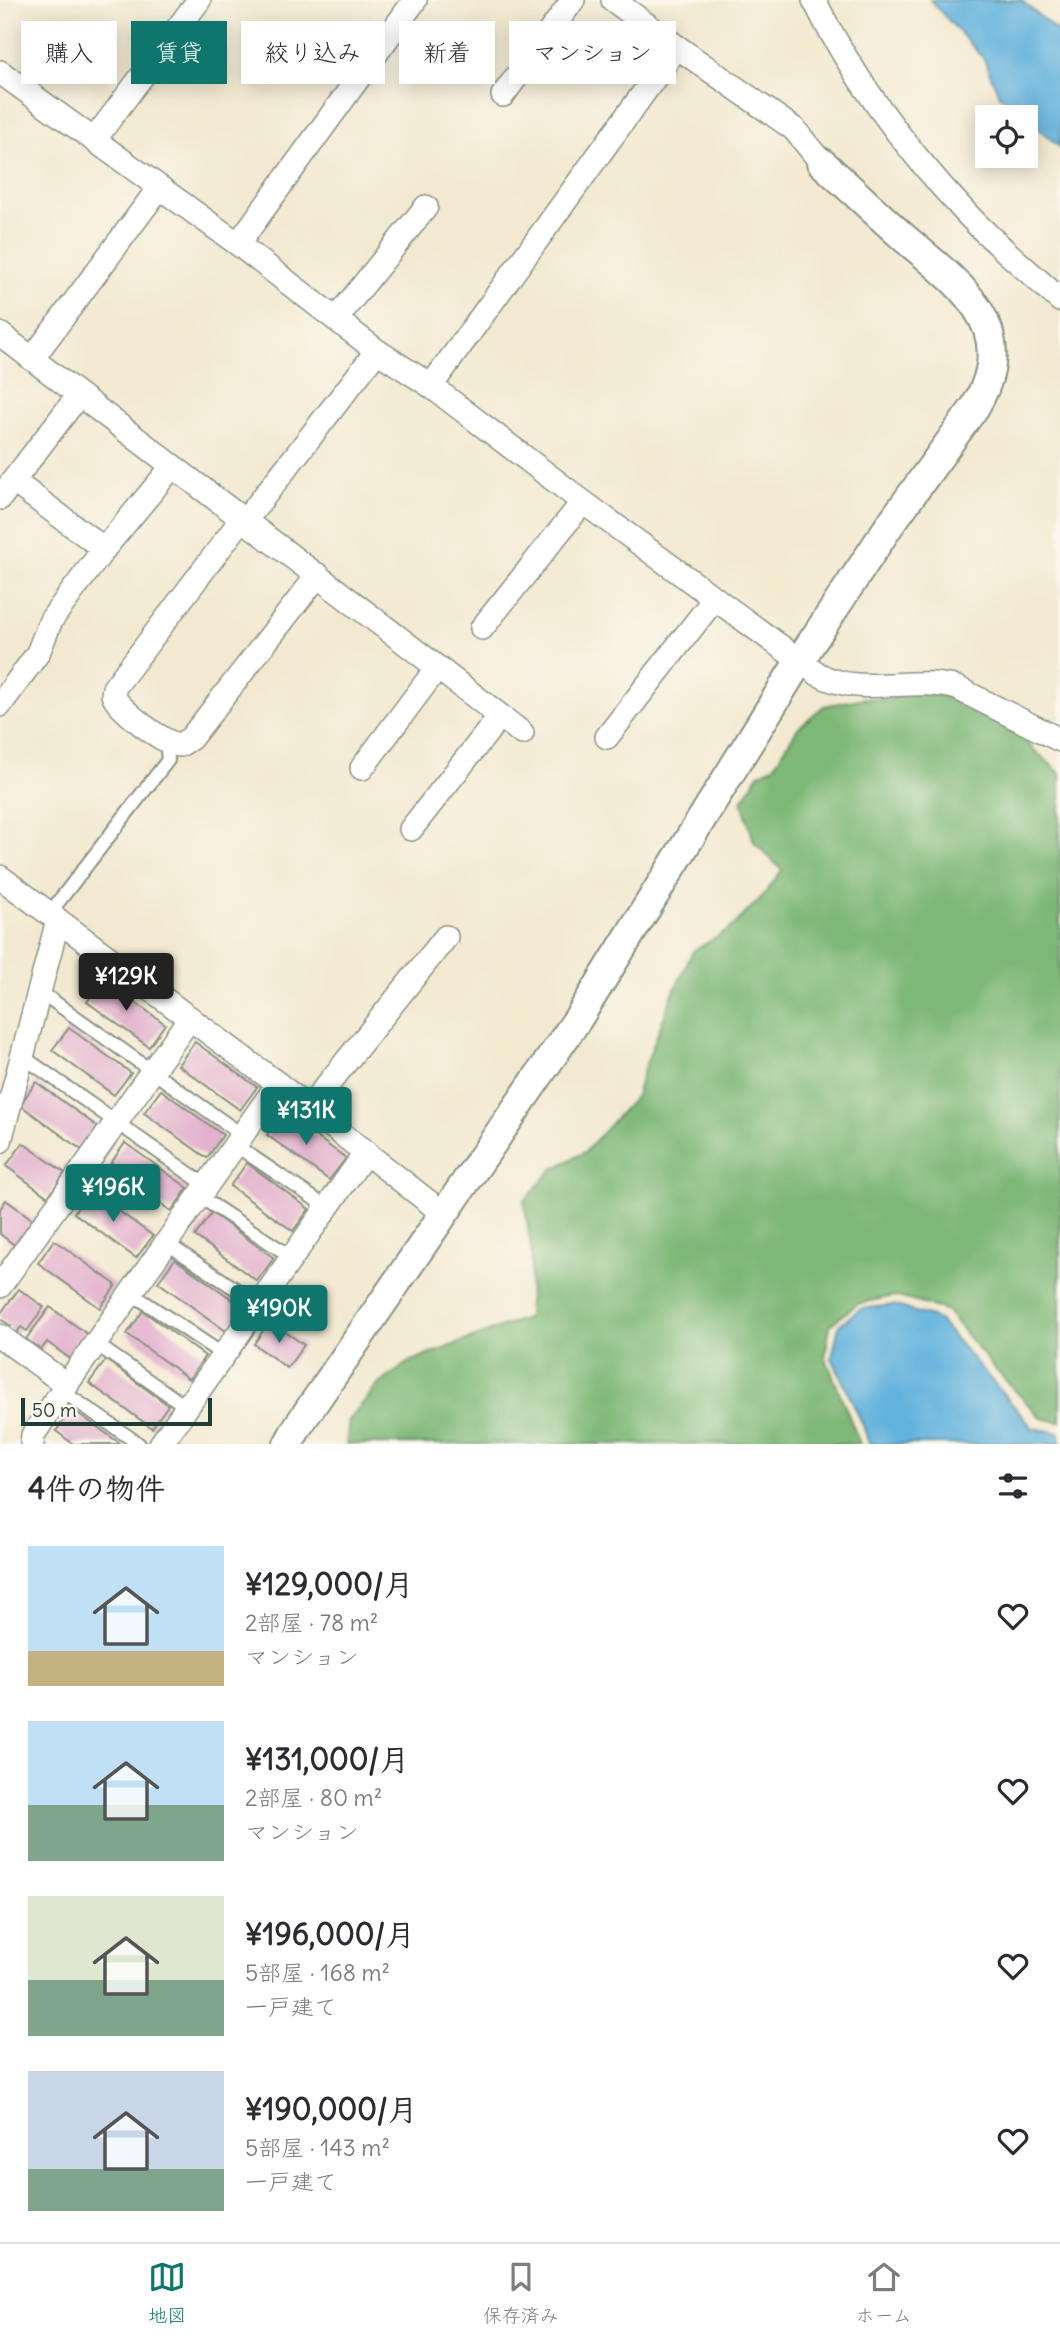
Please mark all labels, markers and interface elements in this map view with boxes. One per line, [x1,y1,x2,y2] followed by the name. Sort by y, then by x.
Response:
[21,21,117,84] chip: 購入
[131,21,227,84] chip: 賃貸
[241,21,385,84] chip: 絞り込み
[399,21,495,84] chip: 新着
[509,21,676,84] chip: マンション
[975,105,1038,168] map controls
[975,105,1038,168] button: locate
[77,954,175,1013] pin: ¥129K
[95,961,157,990] text: ¥129K
[257,1088,355,1147] pin: ¥131K
[277,1095,335,1124] text: ¥131K
[64,1164,162,1224] pin: ¥196K
[81,1172,145,1201] text: ¥196K
[230,1286,328,1345] pin: ¥190K
[246,1293,312,1322] text: ¥190K
[21,1395,212,1427] scale bar
[32,1398,77,1422] text: 50 m
[994,1467,1032,1505] icon: filters
[28,1469,165,1507] text: 4件の物件
[245,1565,414,1603] text: ¥129,000/月
[84,1574,168,1658] icon: home
[994,1597,1032,1635] icon: heart
[245,1608,378,1637] text: 2部屋 · 78 m²
[245,1642,359,1671] text: マンション
[245,1740,409,1778] text: ¥131,000/月
[84,1749,168,1833] icon: home
[994,1772,1032,1810] icon: heart
[245,1783,382,1812] text: 2部屋 · 80 m²
[245,1817,359,1846] text: マンション
[245,1915,415,1953] text: ¥196,000/月
[84,1924,168,2008] icon: home
[994,1947,1032,1985] icon: heart
[245,1958,390,1987] text: 5部屋 · 168 m²
[245,1992,337,2021] text: 一戸建て
[245,2090,418,2128] text: ¥190,000/月
[84,2099,168,2183] icon: home
[994,2122,1032,2160] icon: heart
[245,2133,390,2162] text: 5部屋 · 143 m²
[245,2167,337,2196] text: 一戸建て
[148,2258,186,2327] tab: 地図
[483,2258,559,2327] tab: 保存済み
[855,2258,912,2327] tab: ホーム

